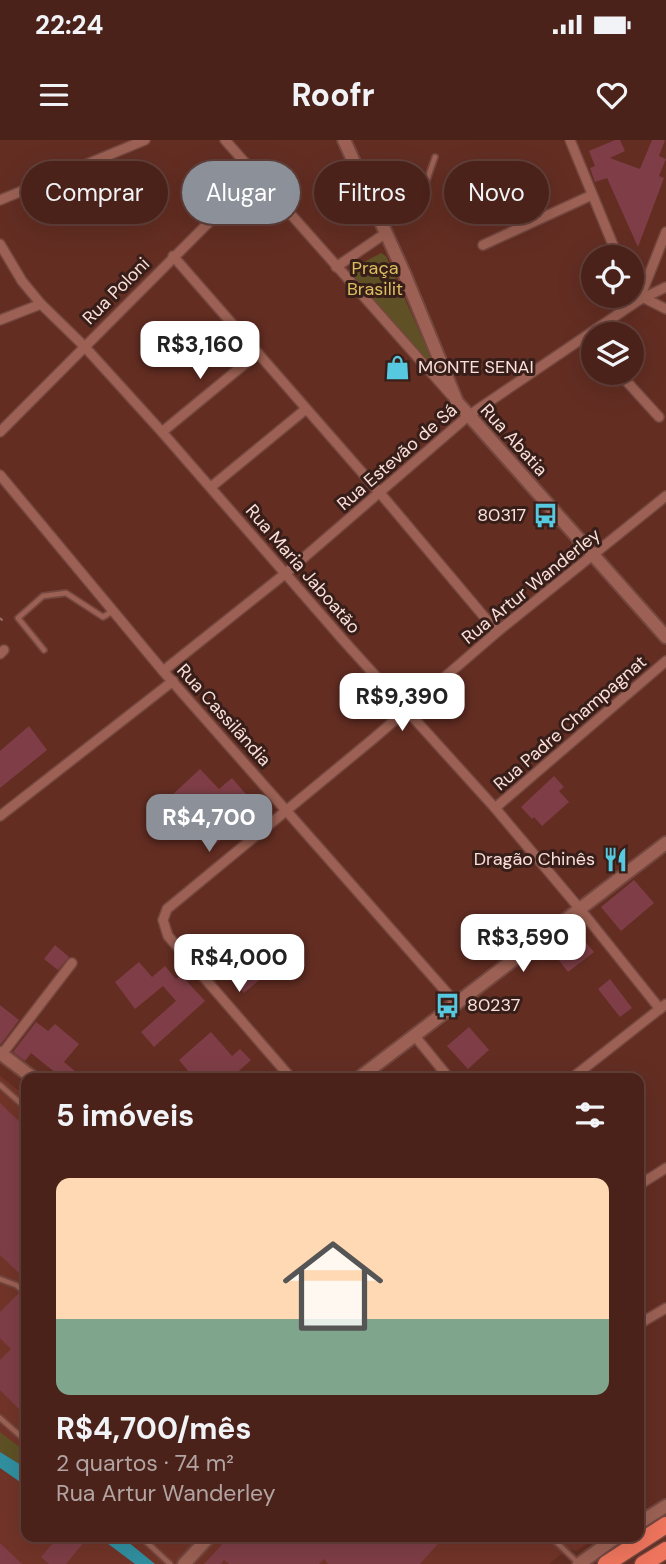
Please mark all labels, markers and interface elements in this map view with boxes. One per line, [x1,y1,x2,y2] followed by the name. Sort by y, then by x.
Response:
[35,8,103,42] text: 22:24
[291,74,375,116] text: Roofr
[35,76,73,114] icon: menu
[593,76,631,114] icon: heart
[21,161,168,224] chip: Comprar
[182,161,300,224] chip: Alugar
[314,161,430,224] chip: Filtros
[444,161,549,224] chip: Novo
[581,245,644,385] map controls
[581,245,644,308] button: locate
[77,252,155,330] street label: Rua Poloni
[347,256,403,301] park label: Praça Brasilit
[135,322,265,381] pin: R$3,160
[581,322,644,385] button: layers
[156,329,244,359] text: R$3,160
[384,353,412,381] shop icon: MONTE SENAI
[418,355,534,379] place label: MONTE SENAI
[332,398,462,516] street label: Rua Estevão de Sá
[475,399,553,481] street label: Rua Abatia
[240,499,366,639] street label: Rua Maria Jaboatão
[532,501,560,529] bus stop icon: 80317
[477,503,526,527] place label: 80317
[457,523,605,649] street label: Rua Artur Wanderley
[488,650,652,796] street label: Rua Padre Champagnat
[172,659,276,771] street label: Rua Cassilândia
[337,674,467,733] pin: R$9,390
[356,681,448,711] text: R$9,390
[144,794,274,854] pin: R$4,700
[162,802,256,832] text: R$4,700
[601,845,629,873] restaurant icon: Dragão Chinês
[474,847,595,871] place label: Dragão Chinês
[458,914,588,974] pin: R$3,590
[477,922,569,952] text: R$3,590
[174,934,304,994] pin: R$4,000
[190,942,288,972] text: R$4,000
[433,991,461,1019] bus stop icon: 80237
[467,993,520,1017] place label: 80237
[56,1096,194,1135] text: 5 imóveis
[571,1096,609,1134] icon: filters
[270,1223,396,1349] icon: home
[56,1409,251,1448] text: R$4,700/mês
[56,1448,234,1478] text: 2 quartos · 74 m²
[56,1478,275,1508] text: Rua Artur Wanderley

